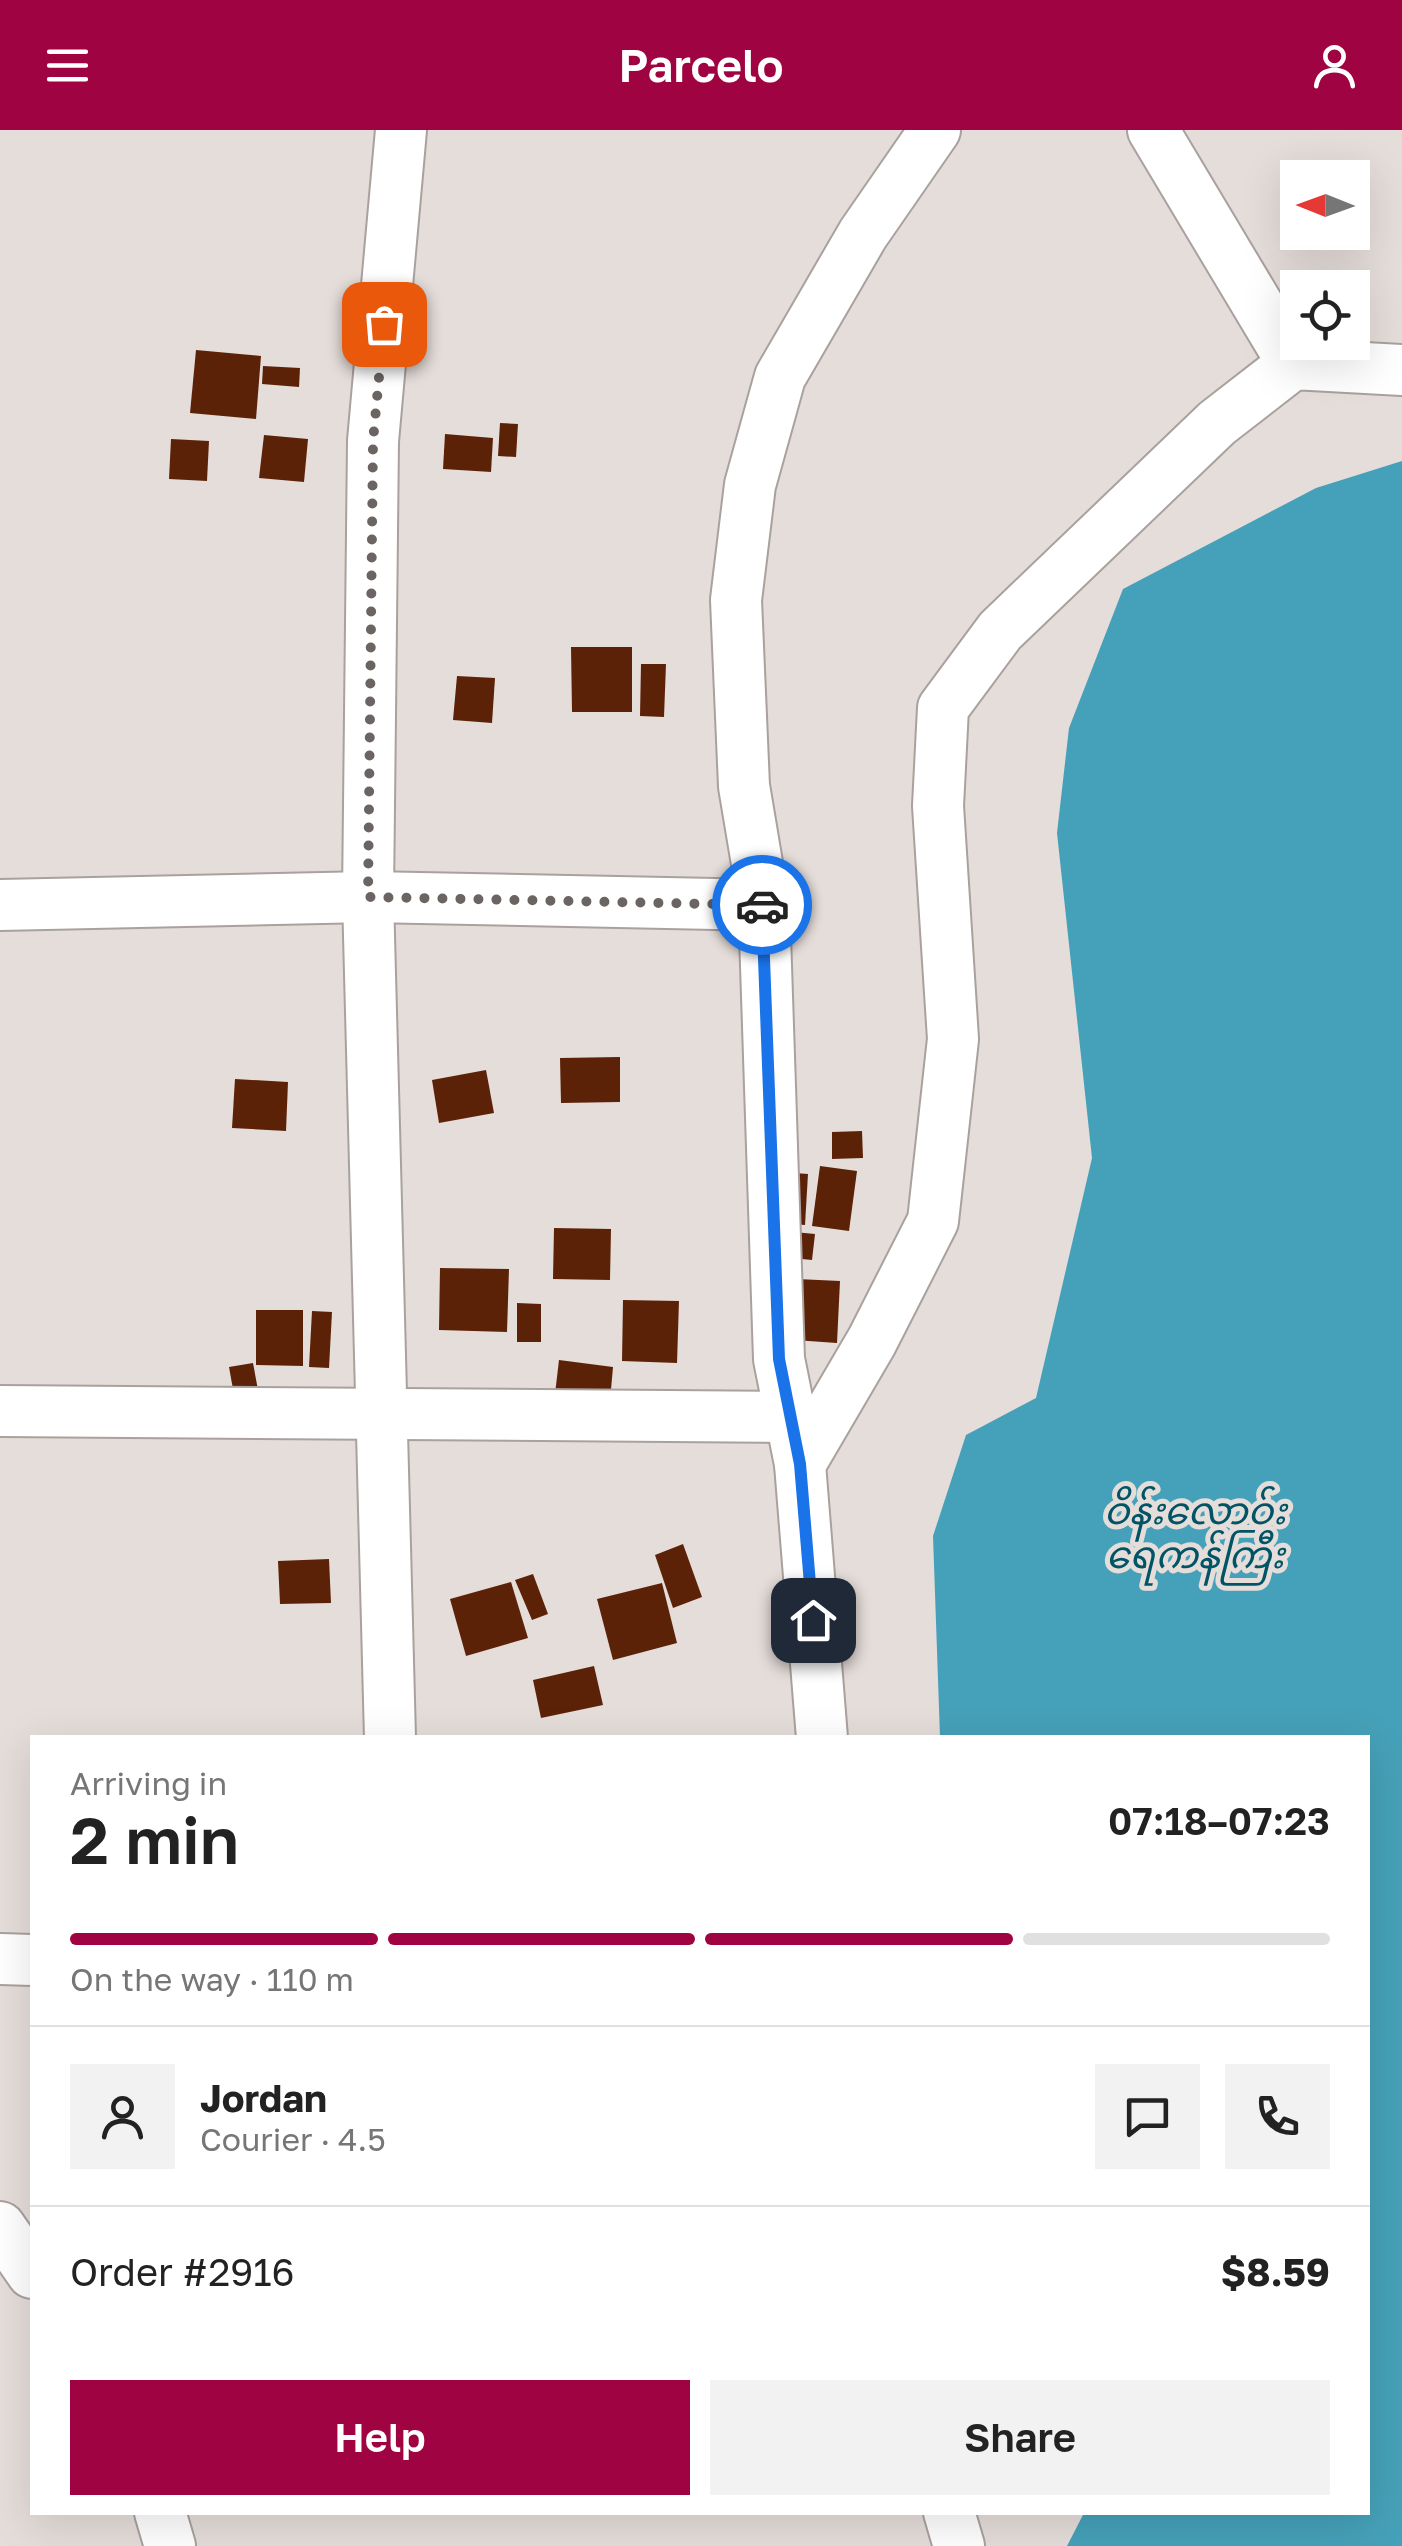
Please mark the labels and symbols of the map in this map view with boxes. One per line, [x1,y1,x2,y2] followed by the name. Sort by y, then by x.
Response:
[1280,160,1370,250] north arrow
[342,282,427,367] pin
[712,855,812,955] courier
[1104,1485,1289,1586] water label: ဝိန်းလောဝ်း ရေကန်ကြီး
[771,1578,856,1663] pin

